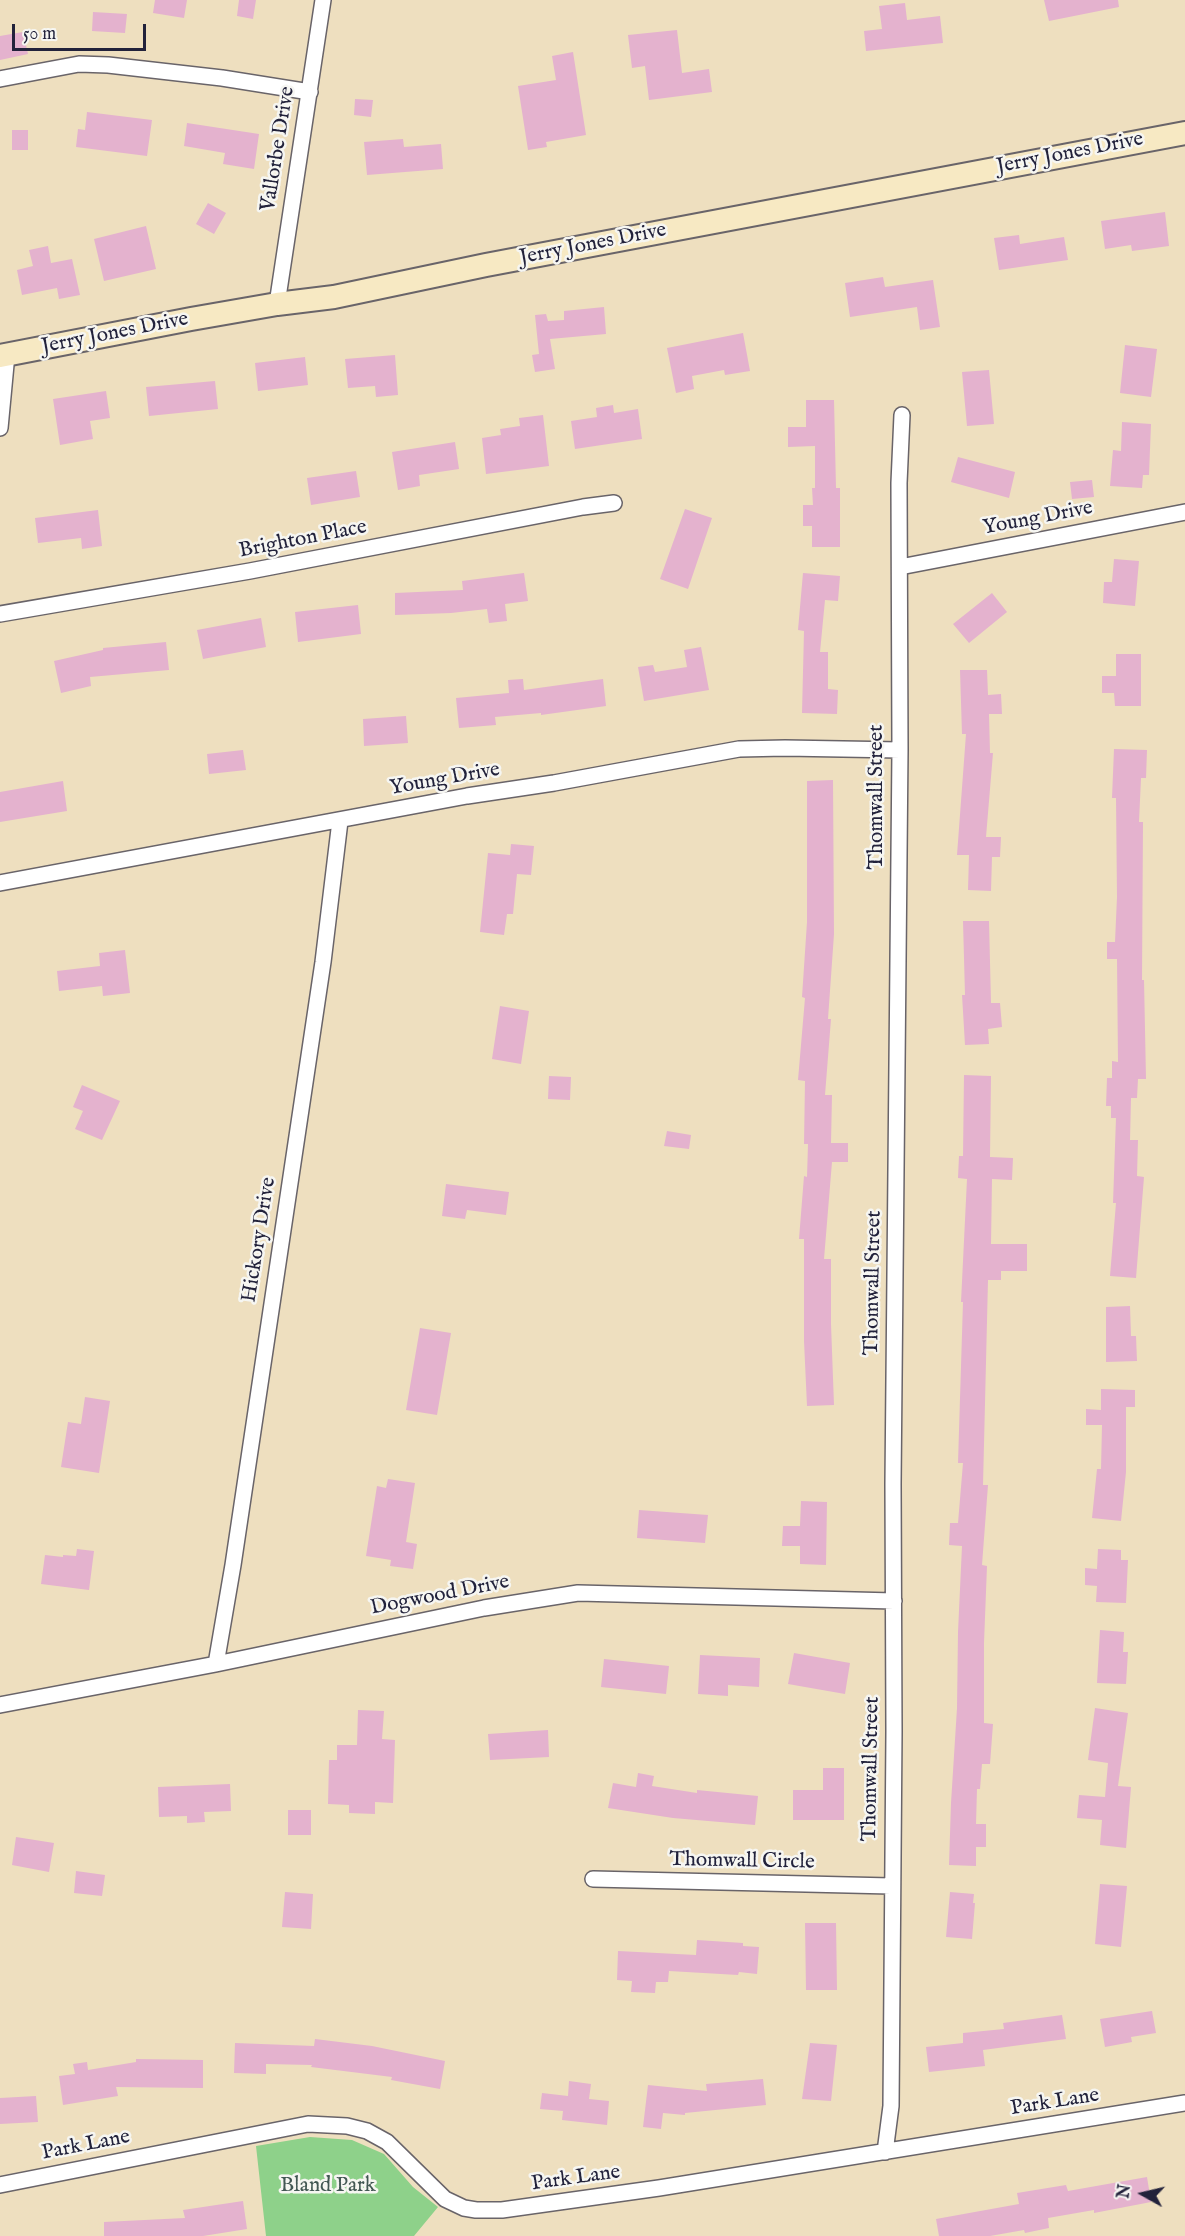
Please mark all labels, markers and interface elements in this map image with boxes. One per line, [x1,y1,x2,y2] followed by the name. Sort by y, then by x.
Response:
[15,12,148,50] scale bar
[23,23,56,46] text: 50 m
[257,85,301,213] street label: Vallorbe Drive
[994,127,1146,181] street label: Jerry Jones Drive
[517,218,669,272] street label: Jerry Jones Drive
[39,307,191,361] street label: Jerry Jones Drive
[981,496,1095,542] street label: Young Drive
[237,515,369,565] street label: Brighton Place
[865,725,891,869] street label: Thomwall Street
[388,758,502,802] street label: Young Drive
[238,1176,282,1304] street label: Hickory Drive
[860,1210,888,1356] street label: Thomwall Street
[368,1570,512,1622] street label: Dogwood Drive
[858,1696,886,1842] street label: Thomwall Street
[669,1848,815,1876] street label: Thomwall Circle
[1009,2084,1101,2122] street label: Park Lane
[40,2125,132,2167] street label: Park Lane
[530,2160,622,2198] street label: Park Lane
[1113,2164,1173,2224] north arrow
[280,2174,376,2200] park label: Bland Park
[1114,2183,1136,2200] text: N

